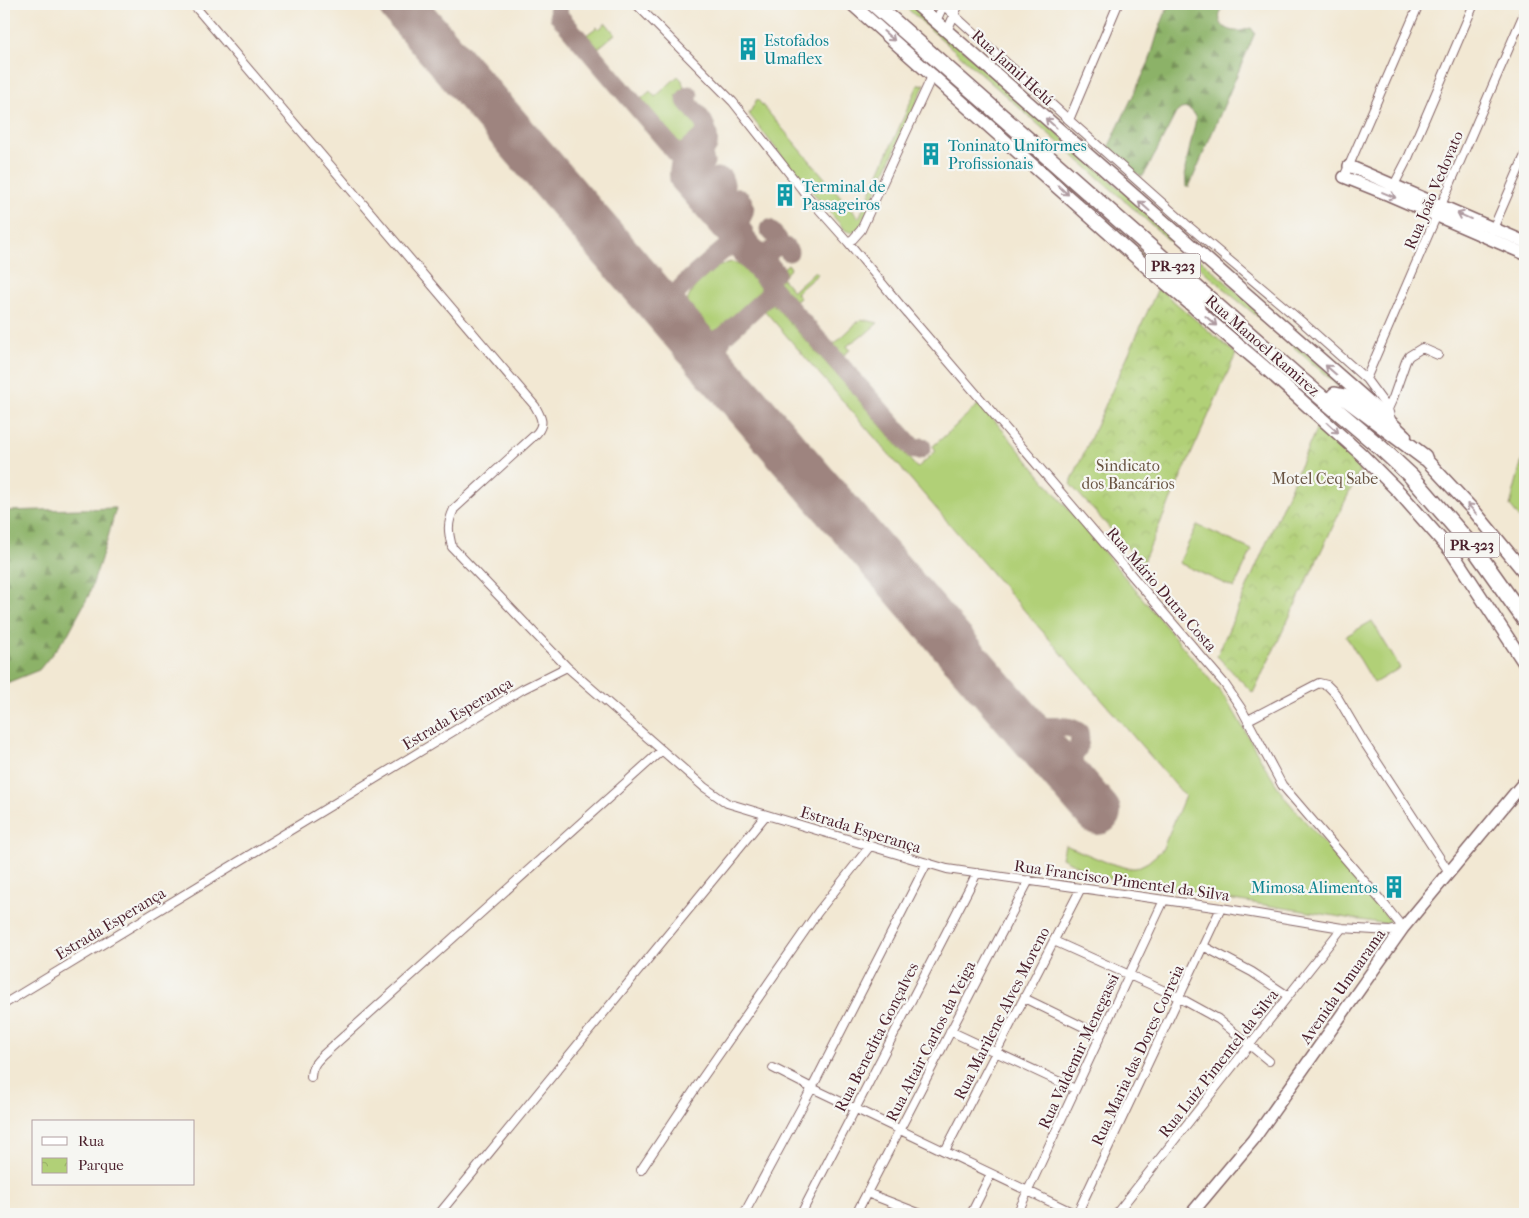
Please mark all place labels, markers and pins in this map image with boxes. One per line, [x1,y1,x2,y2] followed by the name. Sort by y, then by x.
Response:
[764,31,829,68] place label: Estofados Umaflex
[735,36,761,62] building icon: Estofados Umaflex
[948,136,1087,173] place label: Toninato Uniformes Profissionais
[918,141,944,167] building icon: Toninato Uniformes Profissionais
[802,177,885,214] place label: Terminal de Passageiros
[772,182,798,208] building icon: Terminal de Passageiros
[1381,874,1407,900] building icon: Mimosa Alimentos
[1251,878,1378,897] place label: Mimosa Alimentos

